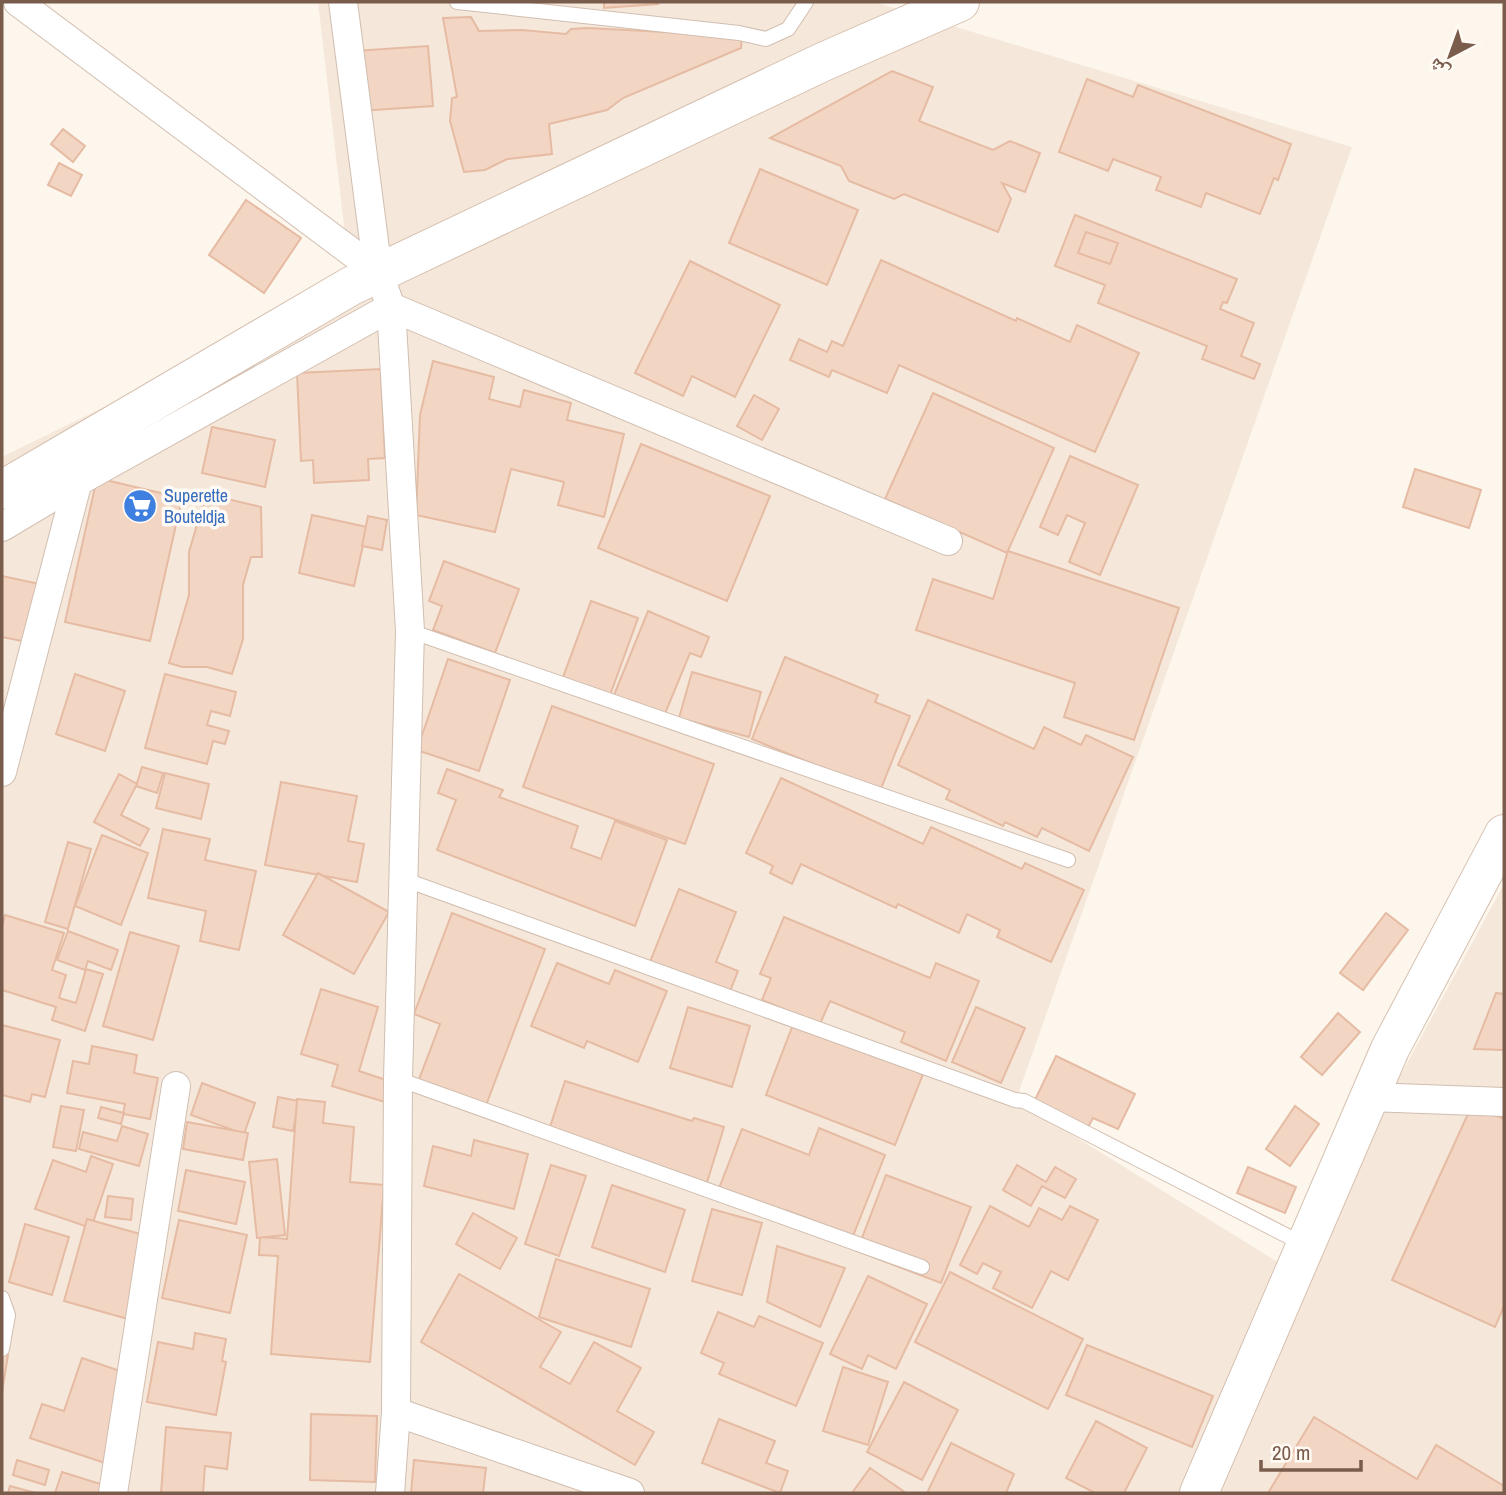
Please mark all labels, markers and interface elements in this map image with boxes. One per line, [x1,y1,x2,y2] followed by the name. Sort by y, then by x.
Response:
[1415,21,1485,91] north arrow
[1423,52,1455,85] text: ش
[164,483,228,529] place label: Superette Bouteldja
[121,487,159,525] supermarket icon: Superette Bouteldja
[1261,1428,1361,1472] scale bar
[1272,1438,1310,1467] text: 20 m

